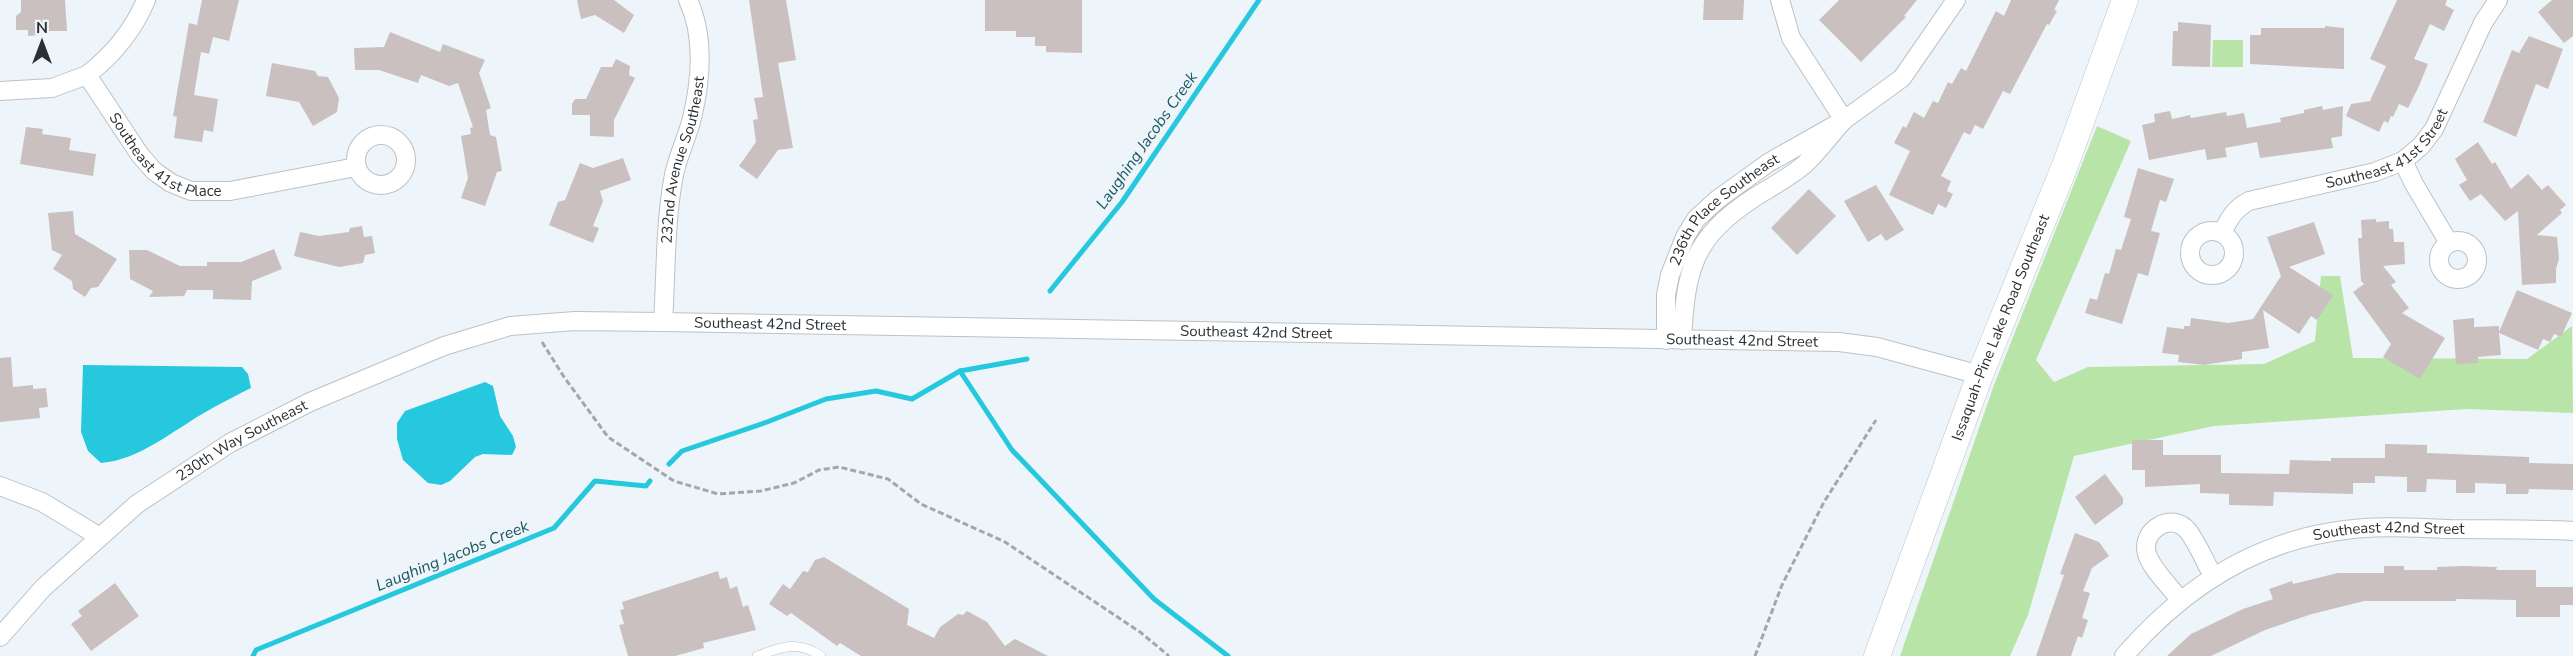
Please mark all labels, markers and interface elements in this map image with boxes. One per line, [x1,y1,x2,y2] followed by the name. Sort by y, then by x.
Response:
[12,12,72,72] north arrow
[36,17,48,39] text: N
[1091,67,1203,214] water label: Laughing Jacobs Creek
[656,75,709,244] street label: 232nd Avenue Southeast
[2323,104,2453,193] street label: Southeast 41st Street
[105,109,222,202] street label: Southeast 41st Place
[1665,149,1783,269] street label: 236th Place Southeast
[1947,211,2054,443] street label: Issaquah-Pine Lake Road Southeast
[694,313,847,335] street label: Southeast 42nd Street
[1180,321,1333,343] street label: Southeast 42nd Street
[1666,329,1819,352] street label: Southeast 42nd Street
[172,395,311,486] street label: 230th Way Southeast
[373,515,533,597] water label: Laughing Jacobs Creek
[2311,517,2465,545] street label: Southeast 42nd Street

